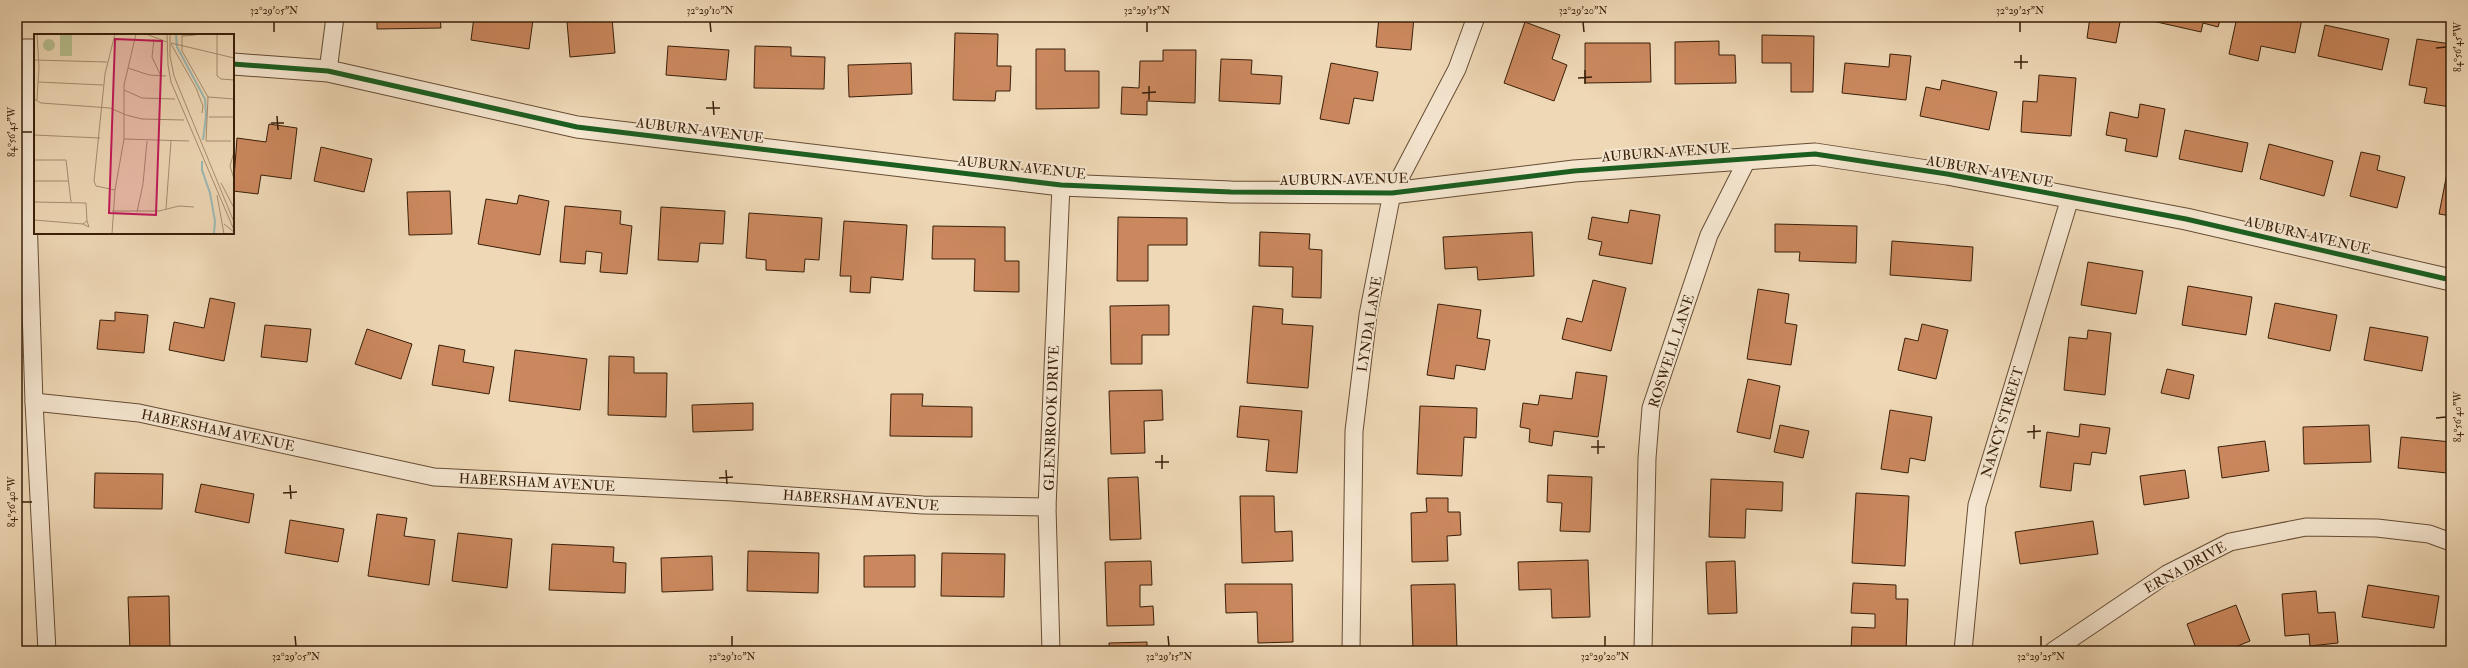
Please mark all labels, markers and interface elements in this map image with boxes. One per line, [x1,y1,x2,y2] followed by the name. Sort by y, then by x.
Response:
[250,5,298,17] text: 32°29'05"N
[686,5,734,17] text: 32°29'10"N
[1124,5,1170,17] text: 32°29'15"N
[1559,5,1607,17] text: 32°29'20"N
[1996,5,2044,17] text: 32°29'25"N
[2452,21,2464,72] text: 84°56'45"W
[34,34,234,234] inset map
[6,106,18,157] text: 84°56'45"W
[634,114,765,147] street label: AUBURN AVENUE
[1600,140,1731,166] street label: AUBURN AVENUE
[956,152,1087,183] street label: AUBURN AVENUE
[1924,152,2055,191] street label: AUBURN AVENUE
[1278,170,1409,189] street label: AUBURN AVENUE
[2242,212,2373,258] street label: AUBURN AVENUE
[1354,275,1385,373] street label: LYNDA LANE
[1645,292,1698,410] street label: ROSWELL LANE
[1040,345,1063,491] street label: GLENBROOK DRIVE
[1978,364,2028,480] street label: NANCY STREET
[2452,391,2464,442] text: 84°56'40"W
[140,406,296,455] street label: HABERSHAM AVENUE
[458,470,616,495] street label: HABERSHAM AVENUE
[6,476,18,527] text: 84°56'40"W
[782,487,940,514] street label: HABERSHAM AVENUE
[2141,538,2229,597] street label: ERNA DRIVE
[272,651,320,663] text: 32°29'05"N
[708,651,756,663] text: 32°29'10"N
[1146,651,1192,663] text: 32°29'15"N
[1581,651,1629,663] text: 32°29'20"N
[2017,651,2065,663] text: 32°29'25"N

